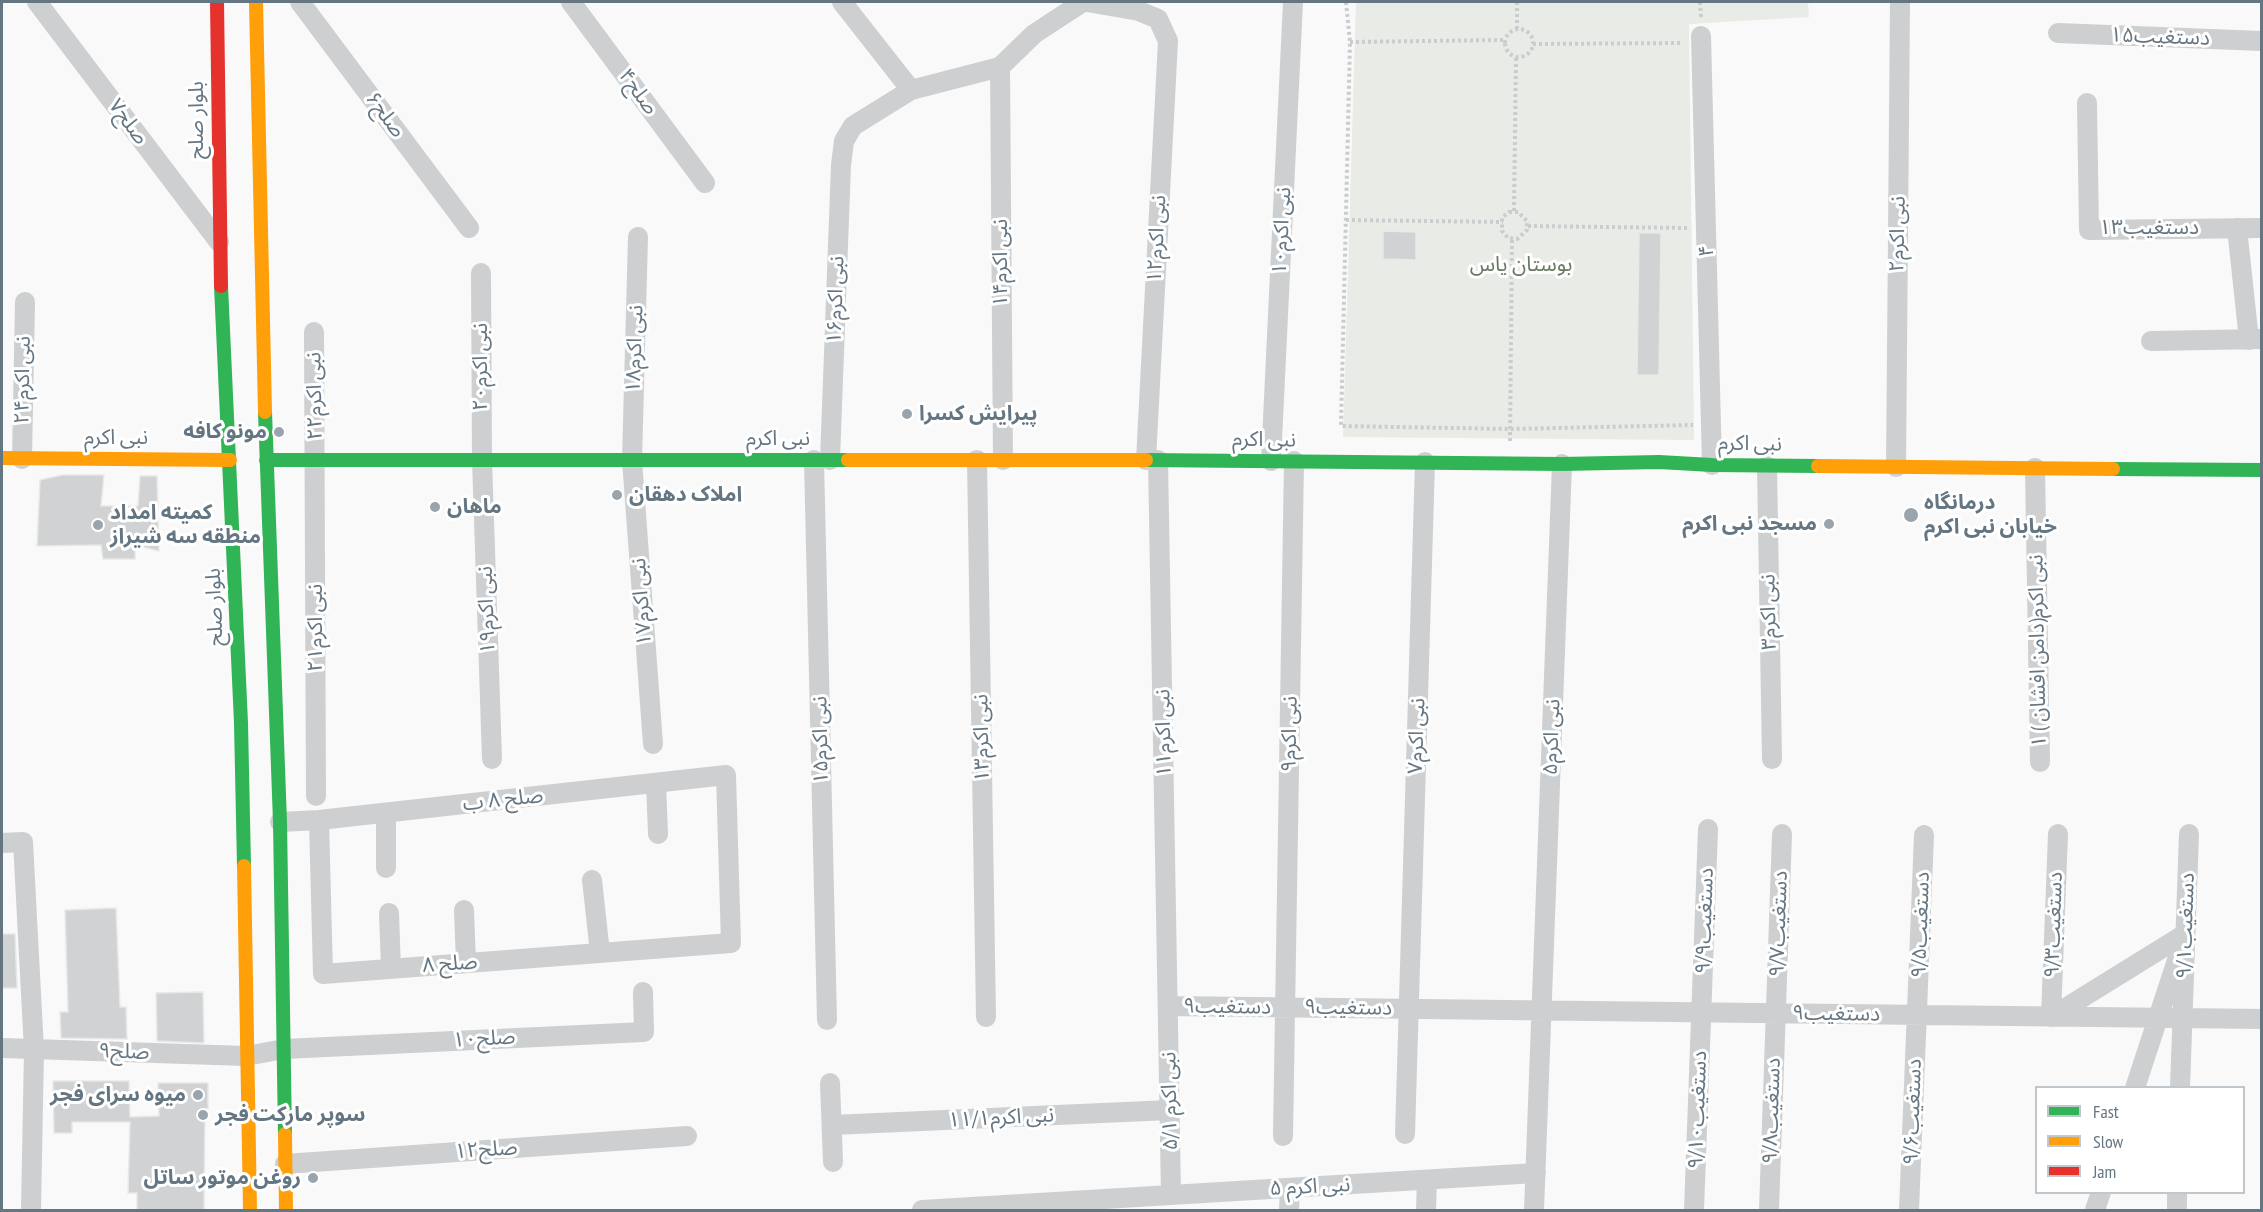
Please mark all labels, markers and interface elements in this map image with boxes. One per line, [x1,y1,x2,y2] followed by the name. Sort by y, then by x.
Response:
[2110,23,2210,51] street label: دستغیب۱۵
[613,64,663,120] street label: صلح۴
[184,81,210,159] street label: بلوار صلح
[360,87,410,143] street label: صلح۶
[103,94,153,150] street label: صلح۷
[1267,186,1297,276] street label: نبی اکرم۱۰
[1142,194,1172,284] street label: نبی اکرم۱۲
[1885,196,1911,272] street label: نبی اکرم۲
[2099,215,2199,241] street label: دستغیب۱۳
[988,219,1014,307] street label: نبی اکرم۱۴
[1694,245,1720,257] street label: ۴
[1470,252,1572,278] park label: بوستان یاس
[822,256,850,344] street label: نبی اکرم۱۶
[621,305,649,393] street label: نبی اکرم۱۸
[468,323,494,411] street label: نبی اکرم۲۰
[10,336,36,424] street label: نبی اکرم۲۴
[302,352,328,440] street label: نبی اکرم۲۲
[919,401,1037,427] place label: پیرایش کسرا
[900,407,914,421] marker: پیرایش کسرا
[183,419,267,445] place label: مونو کافه
[84,425,148,451] street label: نبی اکرم
[272,425,286,439] marker: مونو کافه
[746,426,810,452] street label: نبی اکرم
[1232,427,1296,453] street label: نبی اکرم
[1718,431,1782,457] street label: نبی اکرم
[629,482,742,508] place label: املاک دهقان
[610,488,624,502] marker: املاک دهقان
[1924,490,2057,540] place label: درمانگاه خیابان نبی اکرم
[447,494,502,520] place label: ماهان
[110,500,261,550] place label: کمیته امداد منطقه سه شیراز
[428,500,442,514] marker: ماهان
[1902,506,1920,524] marker: درمانگاه خیابان نبی اکرم
[1682,511,1817,537] place label: مسجد نبی اکرم
[1822,517,1836,531] marker: مسجد نبی اکرم
[91,518,105,532] marker: کمیته امداد منطقه سه شیراز
[2024,554,2052,748] street label: ۱ نبی اکرم(دامن افشان )
[626,557,658,647] street label: نبی اکرم۱۷
[473,566,501,654] street label: نبی اکرم۱۹
[201,568,229,646] street label: بلوار صلح
[1756,574,1782,650] street label: نبی اکرم۳
[303,584,329,672] street label: نبی اکرم۲۱
[1151,689,1177,777] street label: نبی اکرم۱۱
[969,694,995,782] street label: نبی اکرم۱۳
[808,696,834,784] street label: نبی اکرم۱۵
[1277,696,1303,772] street label: نبی اکرم۹
[1403,698,1431,774] street label: نبی اکرم۷
[1538,699,1566,775] street label: نبی اکرم۵
[462,783,544,817] street label: صلح ۸ ب
[1691,867,1719,975] street label: دستغیب۹/۹
[1765,870,1793,978] street label: دستغیب۹/۷
[1907,871,1935,979] street label: ۹/۵دستغیب
[2040,871,2068,979] street label: دستغیب۹/۳
[2172,872,2200,980] street label: دستغیب۹/۱
[422,949,478,979] street label: ۸ صلح
[1183,994,1271,1020] street label: دستغیب۹
[1304,995,1392,1021] street label: ۹دستغیب
[1792,1001,1880,1027] street label: دستغیب۹
[452,1025,516,1053] street label: صلح۱۰
[98,1039,150,1065] street label: صلح۹
[1683,1050,1713,1170] street label: دستغیب۹/۱۰
[1157,1051,1183,1151] street label: نبی اکرم ۵/۱
[1758,1057,1786,1165] street label: دستغیب۹/۸
[1899,1058,1927,1166] street label: دستغیب۹/۶
[50,1082,186,1108] place label: میوه سرای فجر
[2035,1086,2245,1194] legend
[191,1088,205,1102] marker: میوه سرای فجر
[2093,1100,2119,1123] text: Fast
[215,1102,366,1128] place label: سوپر مارکت فجر
[947,1103,1055,1133] street label: نبی اکرم۱۱/۱
[196,1108,210,1122] marker: سوپر مارکت فجر
[2093,1130,2123,1153] text: Slow
[454,1135,518,1165] street label: صلح۱۲
[2093,1160,2116,1183] text: Jam
[144,1165,301,1191] place label: روغن موتور ساتل
[306,1171,320,1185] marker: روغن موتور ساتل
[1269,1172,1351,1202] street label: نبی اکرم ۵

